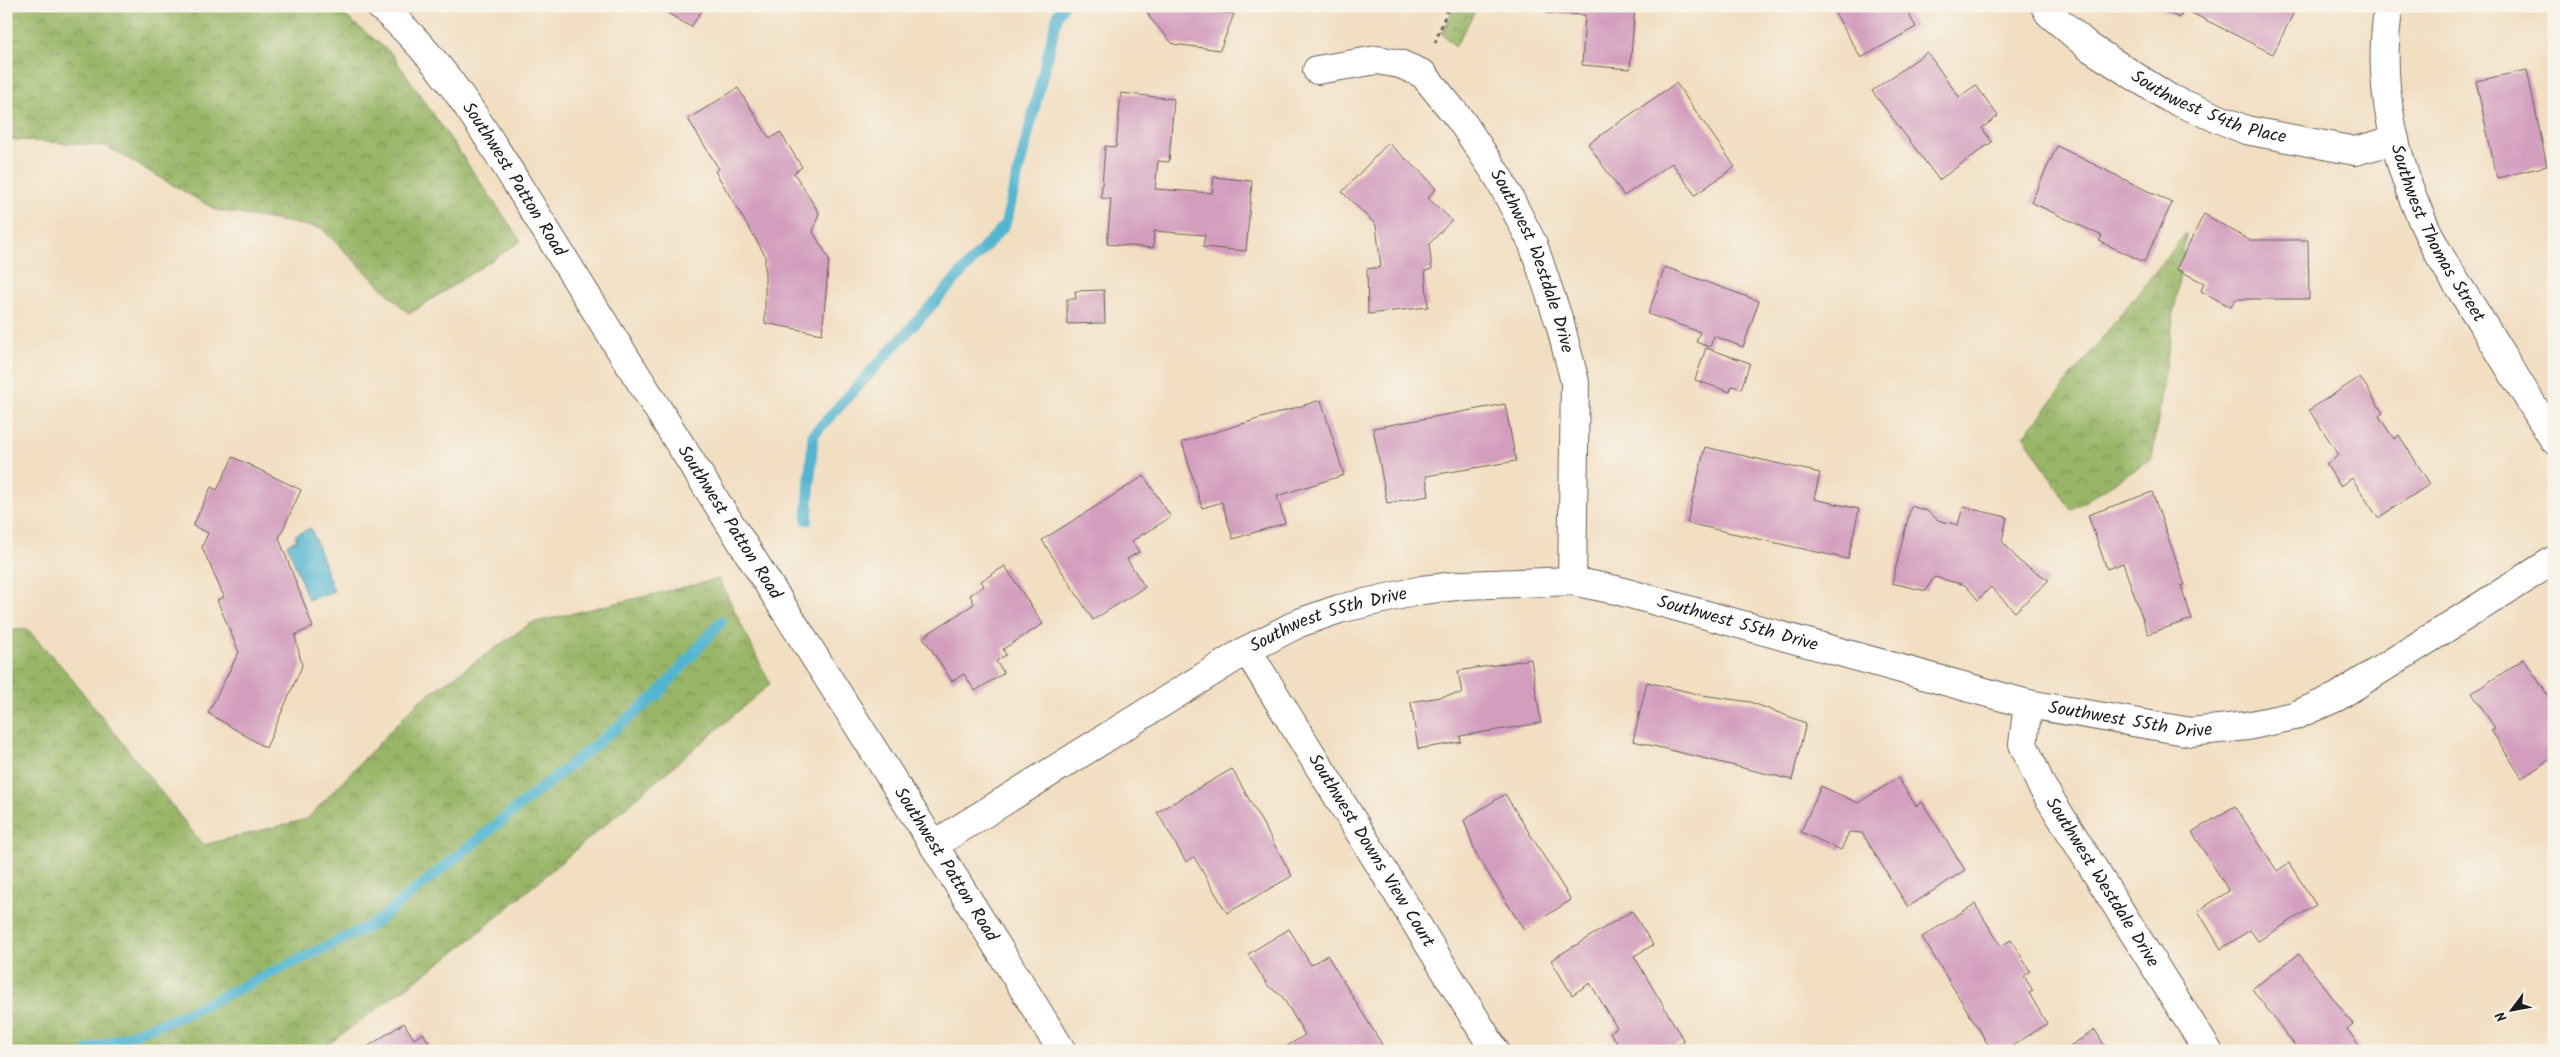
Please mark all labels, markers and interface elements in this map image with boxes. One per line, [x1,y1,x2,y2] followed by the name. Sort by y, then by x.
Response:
[2125,63,2289,152] street label: Southwest 54th Place
[454,96,574,263] street label: Southwest Patton Road
[2382,141,2493,329] street label: Southwest Thomas Street
[1482,163,1581,356] street label: Southwest Westdale Drive
[669,439,790,606] street label: Southwest Patton Road
[1244,579,1410,661] street label: Southwest 55th Drive
[1654,588,1821,660] street label: Southwest 55th Drive
[2046,693,2214,747] street label: Southwest 55th Drive
[1300,748,1443,954] street label: Southwest Downs View Court
[886,781,1006,949] street label: Southwest Patton Road
[2038,791,2167,973] street label: Southwest Westdale Drive
[2488,984,2538,1034] north arrow
[2490,1007,2513,1026] text: N

